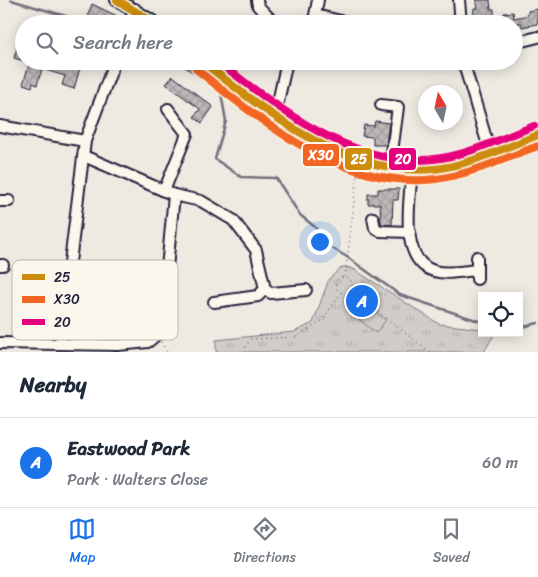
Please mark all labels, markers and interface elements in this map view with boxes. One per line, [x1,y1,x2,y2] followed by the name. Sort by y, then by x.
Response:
[15,15,523,70] search box
[73,26,173,59] text: Search here
[33,29,61,57] icon: search
[418,85,463,130] north arrow
[302,143,340,167] line badge: X30
[307,143,334,168] text: X30
[344,147,373,171] line badge: 25
[350,147,368,172] text: 25
[388,147,417,171] line badge: 20
[394,147,412,172] text: 20
[307,229,333,255] your location
[12,260,178,340] legend
[54,265,71,290] text: 25
[346,282,378,320] pin: A
[53,287,80,312] text: X30
[478,292,523,337] map controls
[478,292,523,337] button: locate
[54,310,71,335] text: 20
[20,366,86,404] text: Nearby
[67,432,190,465] text: Eastwood Park
[31,448,41,477] text: A
[482,448,518,477] text: 60 m
[67,465,208,494] text: Park · Walters Close
[68,515,96,570] tab: Map
[233,515,296,570] tab: Directions
[433,515,470,570] tab: Saved

